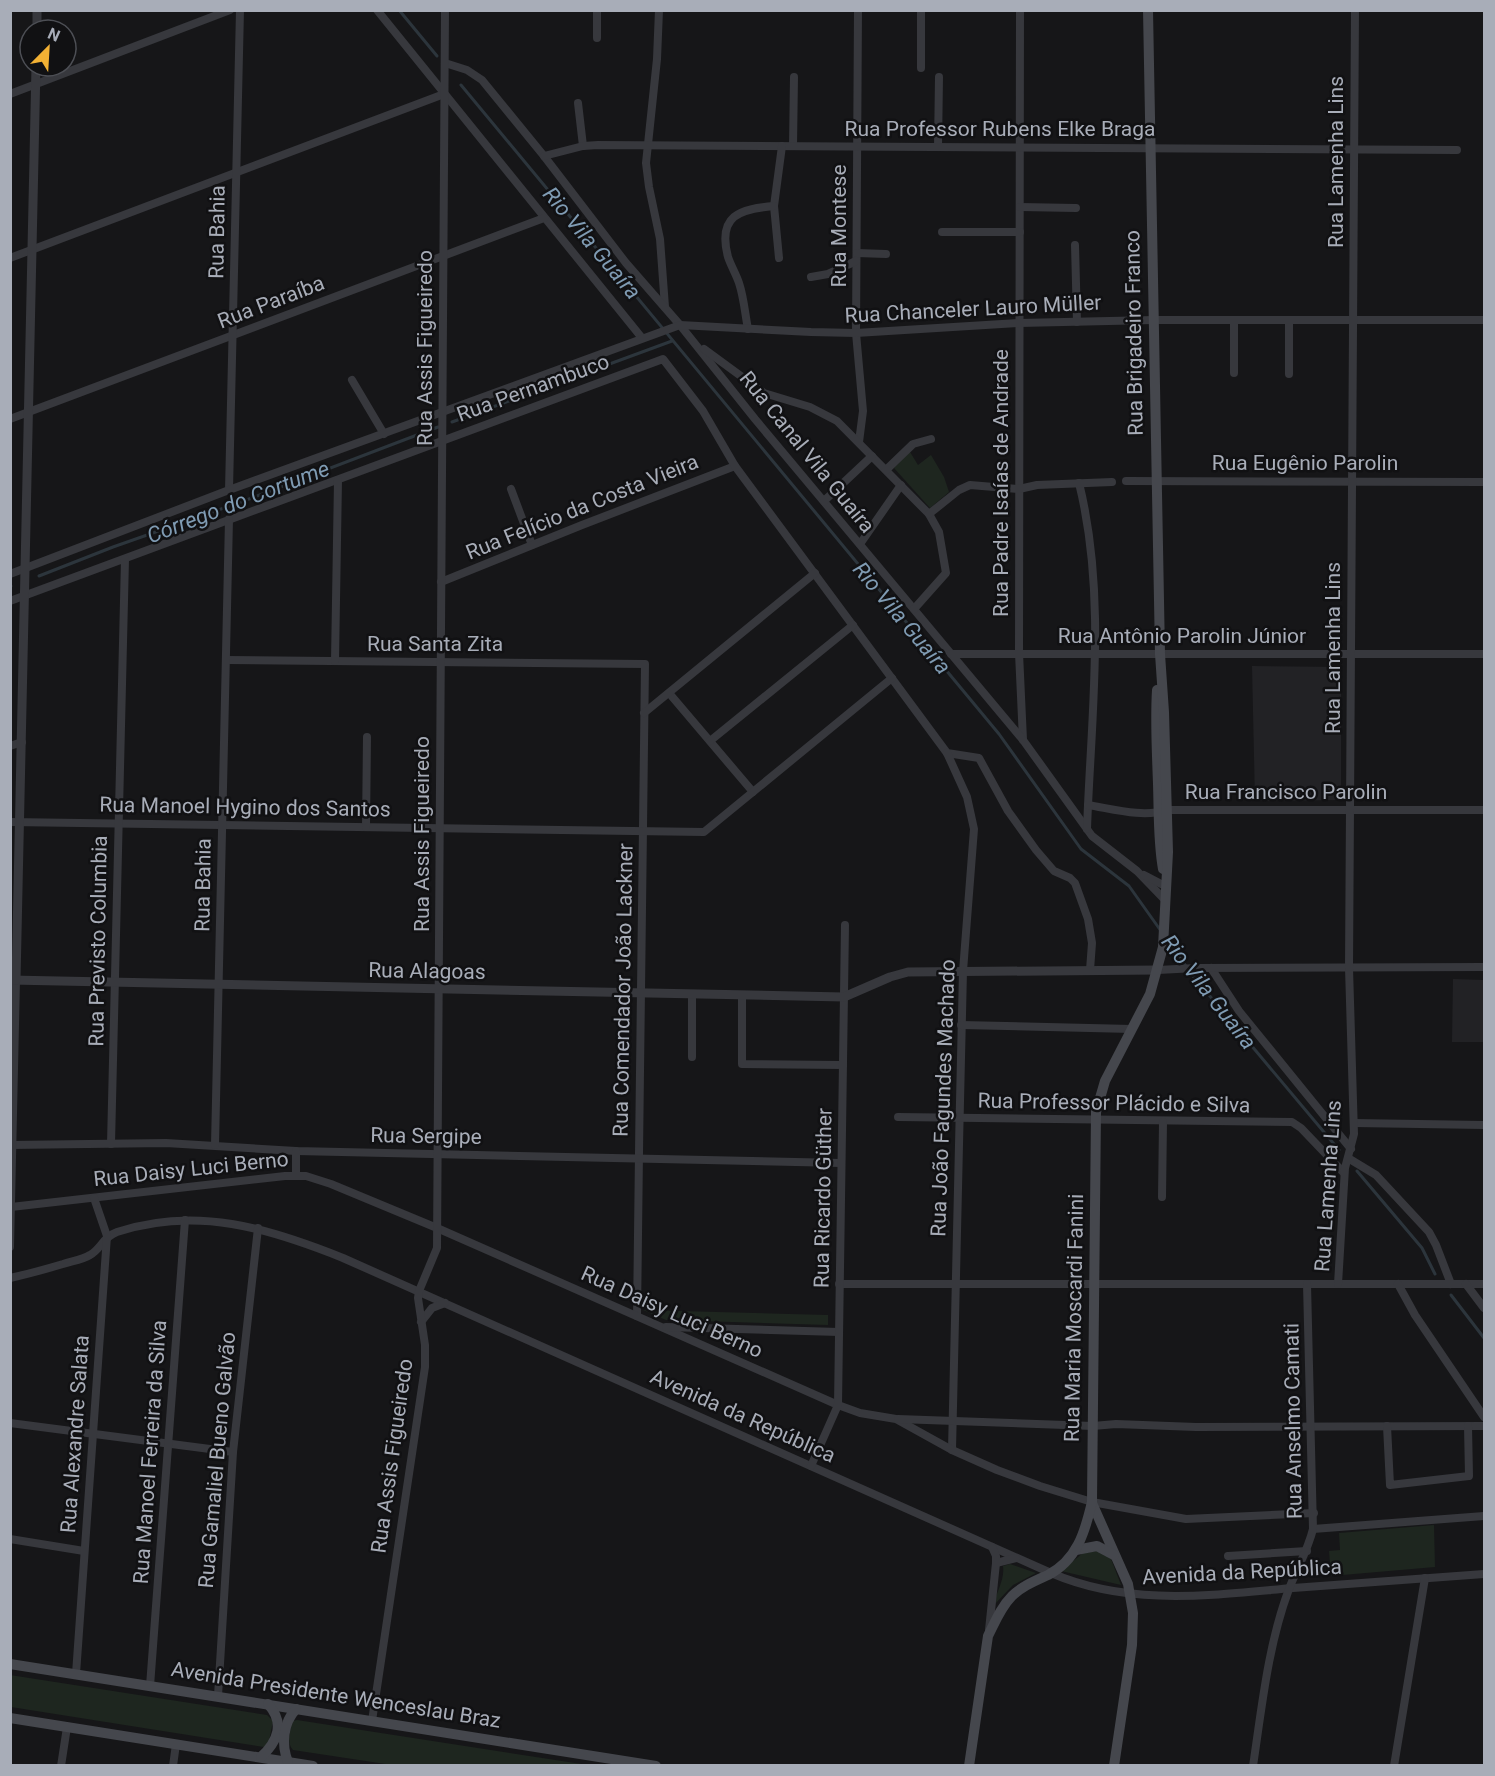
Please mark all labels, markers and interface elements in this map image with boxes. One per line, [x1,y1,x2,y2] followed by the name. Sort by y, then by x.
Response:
[18,18,78,78] north arrow
[45,24,63,46] text: N
[1324,76,1348,248] street label: Rua Lamenha Lins
[845,117,1155,141] street label: Rua Professor Rubens Elke Braga
[827,164,851,288] street label: Rua Montese
[538,182,646,304] water label: Rio Vila Guaíra
[204,185,230,279] street label: Rua Bahia
[1120,230,1148,436] street label: Rua Brigadeiro Franco
[413,250,437,446] street label: Rua Assis Figueiredo
[214,271,328,333] street label: Rua Paraíba
[844,290,1102,328] street label: Rua Chanceler Lauro Müller
[454,349,612,427] street label: Rua Pernambuco
[989,349,1013,617] street label: Rua Padre Isaías de Andrade
[735,367,879,537] street label: Rua Canal Vila Guaíra
[462,449,702,565] street label: Rua Felício da Costa Vieira
[1212,451,1398,475] street label: Rua Eugênio Parolin
[143,456,333,548] water label: Córrego do Cortume
[848,557,956,679] water label: Rio Vila Guaíra
[1321,562,1345,734] street label: Rua Lamenha Lins
[1058,624,1306,648] street label: Rua Antônio Parolin Júnior
[367,632,503,656] street label: Rua Santa Zita
[410,736,434,932] street label: Rua Assis Figueiredo
[1185,780,1387,804] street label: Rua Francisco Parolin
[99,792,391,822] street label: Rua Manoel Hygino dos Santos
[84,835,112,1047] street label: Rua Previsto Columbia
[190,838,216,932] street label: Rua Bahia
[608,843,638,1137] street label: Rua Comendador João Lackner
[1157,930,1261,1054] water label: Rio Vila Guaíra
[368,958,486,984] street label: Rua Alagoas
[926,959,960,1237] street label: Rua João Fagundes Machado
[977,1089,1251,1117] street label: Rua Professor Plácido e Silva
[1310,1099,1346,1273] street label: Rua Lamenha Lins
[809,1108,837,1288] street label: Rua Ricardo Güther
[370,1123,482,1149] street label: Rua Sergipe
[92,1147,290,1191] street label: Rua Daisy Luci Berno
[1060,1194,1088,1442] street label: Rua Maria Moscardi Fanini
[578,1261,766,1363] street label: Rua Daisy Luci Berno
[129,1319,171,1585] street label: Rua Manoel Ferreira da Silva
[1279,1323,1307,1519] street label: Rua Anselmo Camati
[194,1331,240,1589] street label: Rua Gamaliel Bueno Galvão
[56,1334,94,1534] street label: Rua Alexandre Salata
[366,1357,418,1555] street label: Rua Assis Figueiredo
[647,1364,839,1468] street label: Avenida da República
[1142,1555,1342,1589] street label: Avenida da República
[169,1657,503,1733] street label: Avenida Presidente Wenceslau Braz

